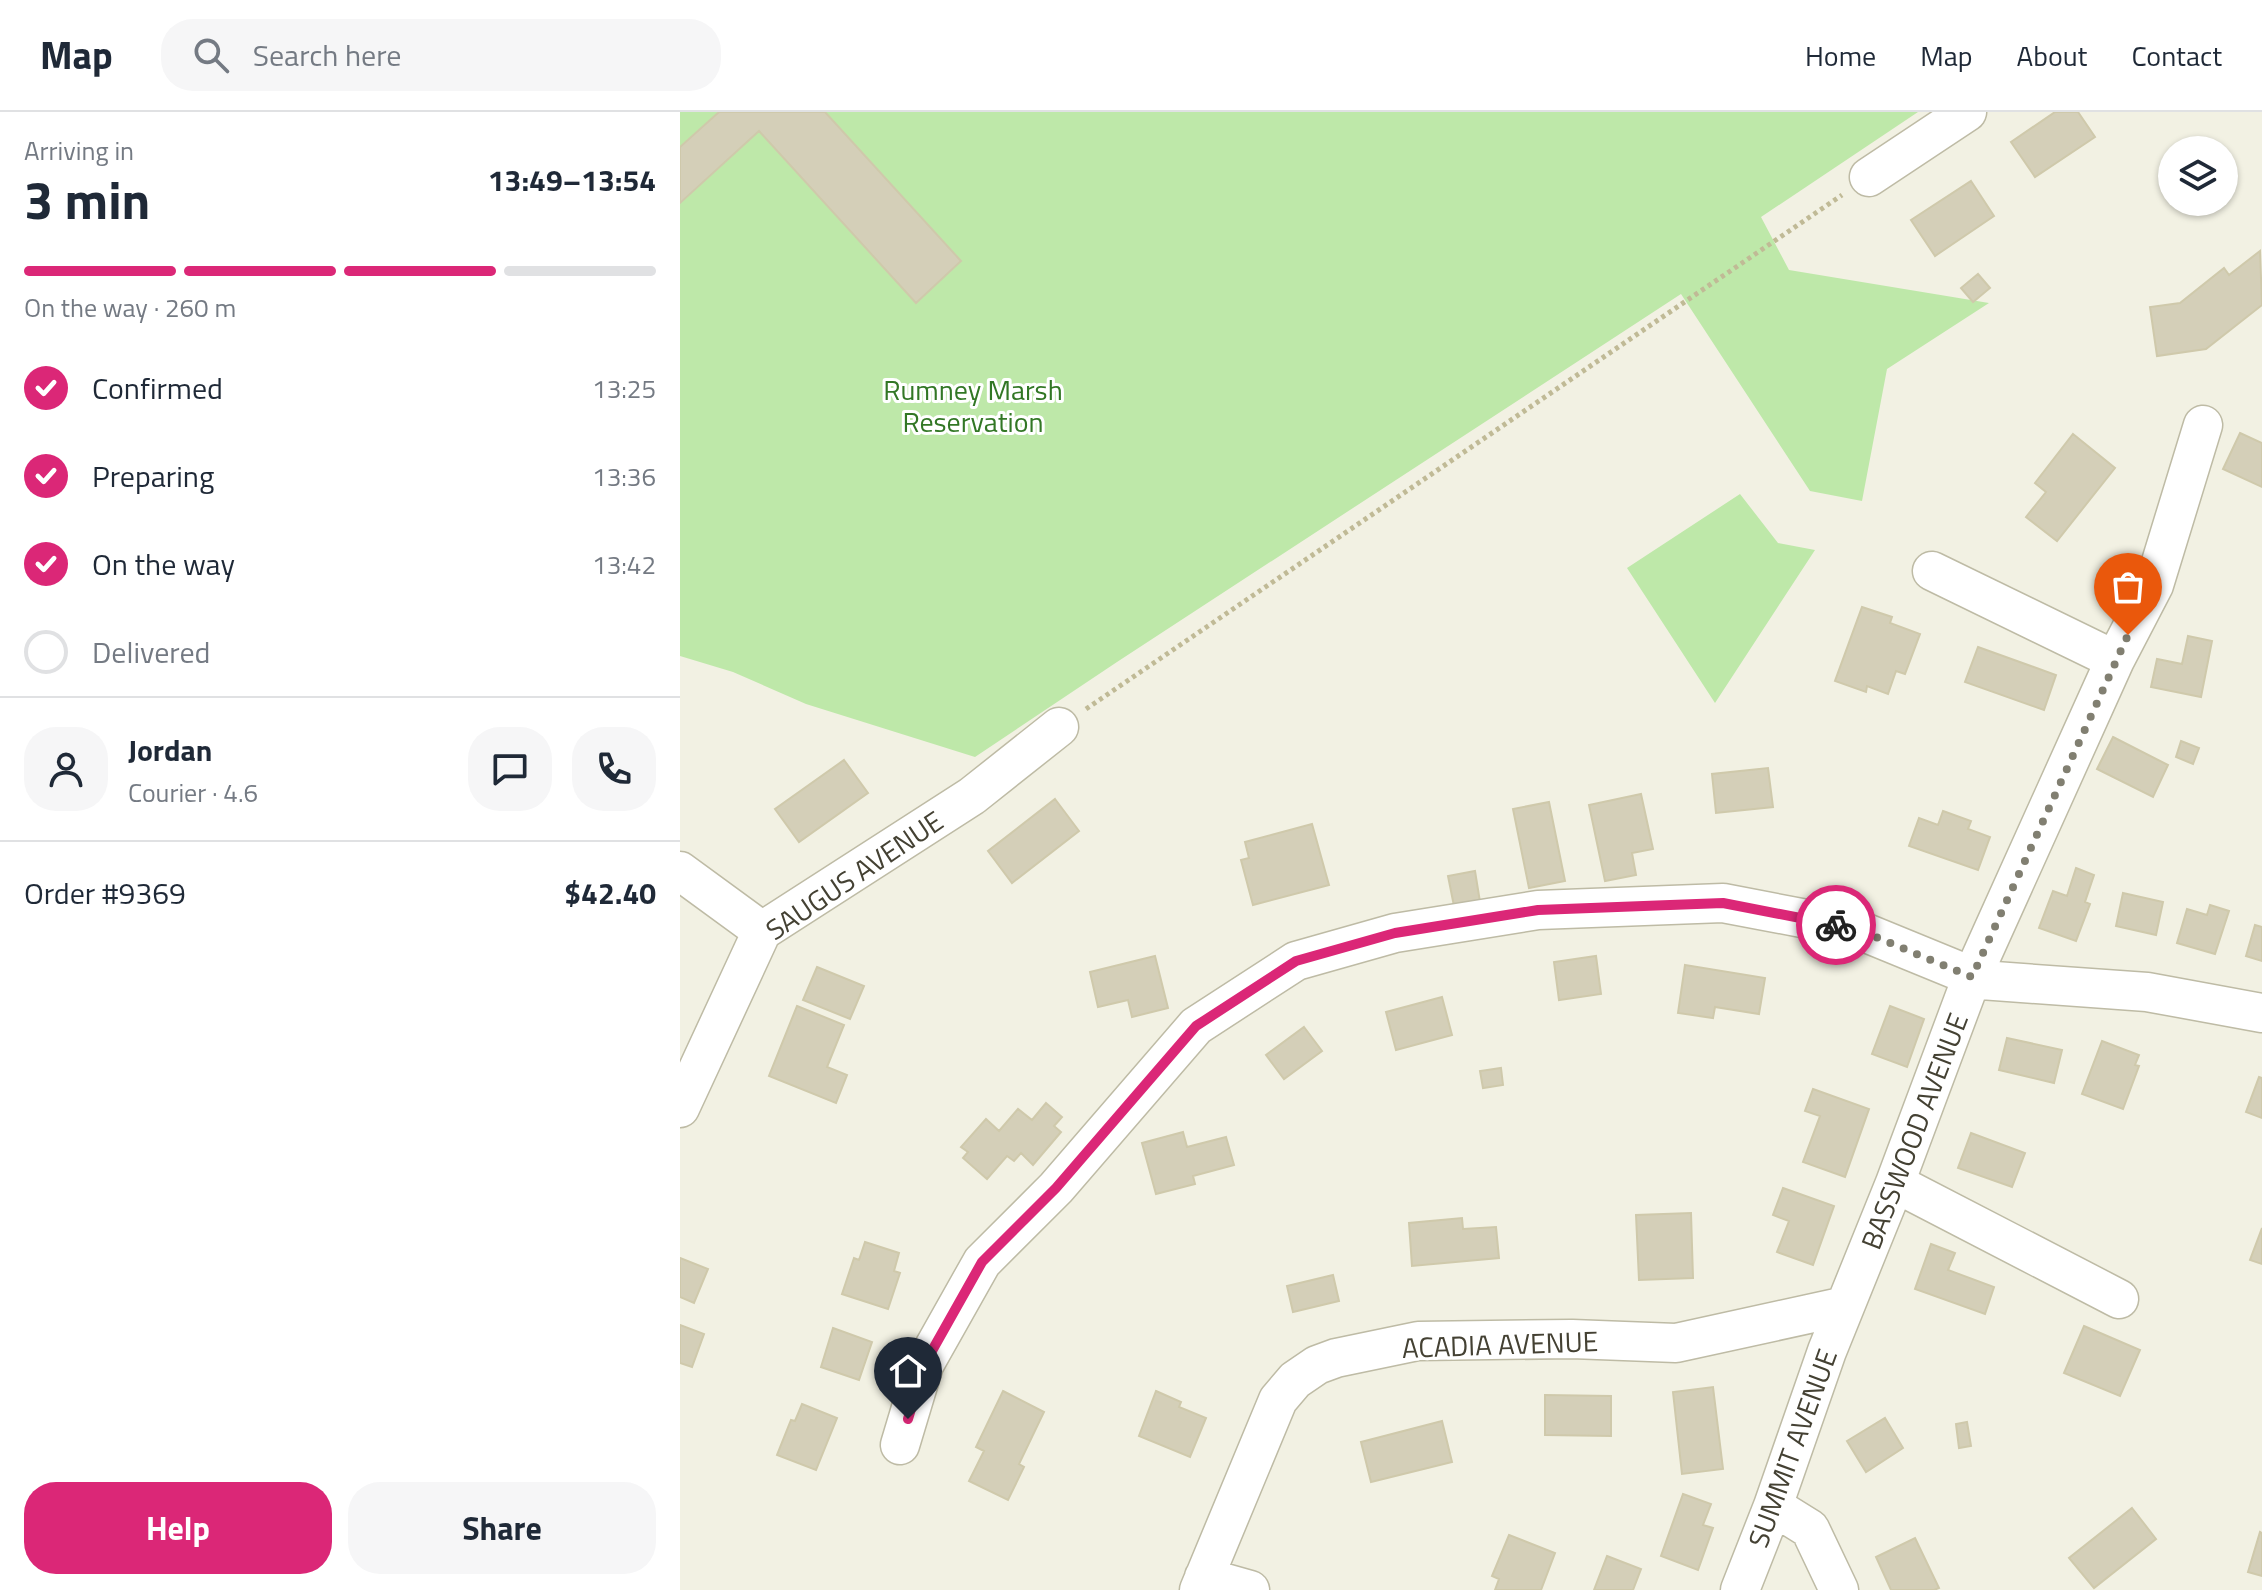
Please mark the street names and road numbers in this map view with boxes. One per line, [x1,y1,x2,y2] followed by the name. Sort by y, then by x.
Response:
[757,800,951,950] street label: SAUGUS AVENUE
[1849,1007,1979,1255] street label: BASSWOOD AVENUE
[1401,1319,1599,1369] street label: ACADIA AVENUE
[1736,1343,1848,1553] street label: SUMMIT AVENUE

